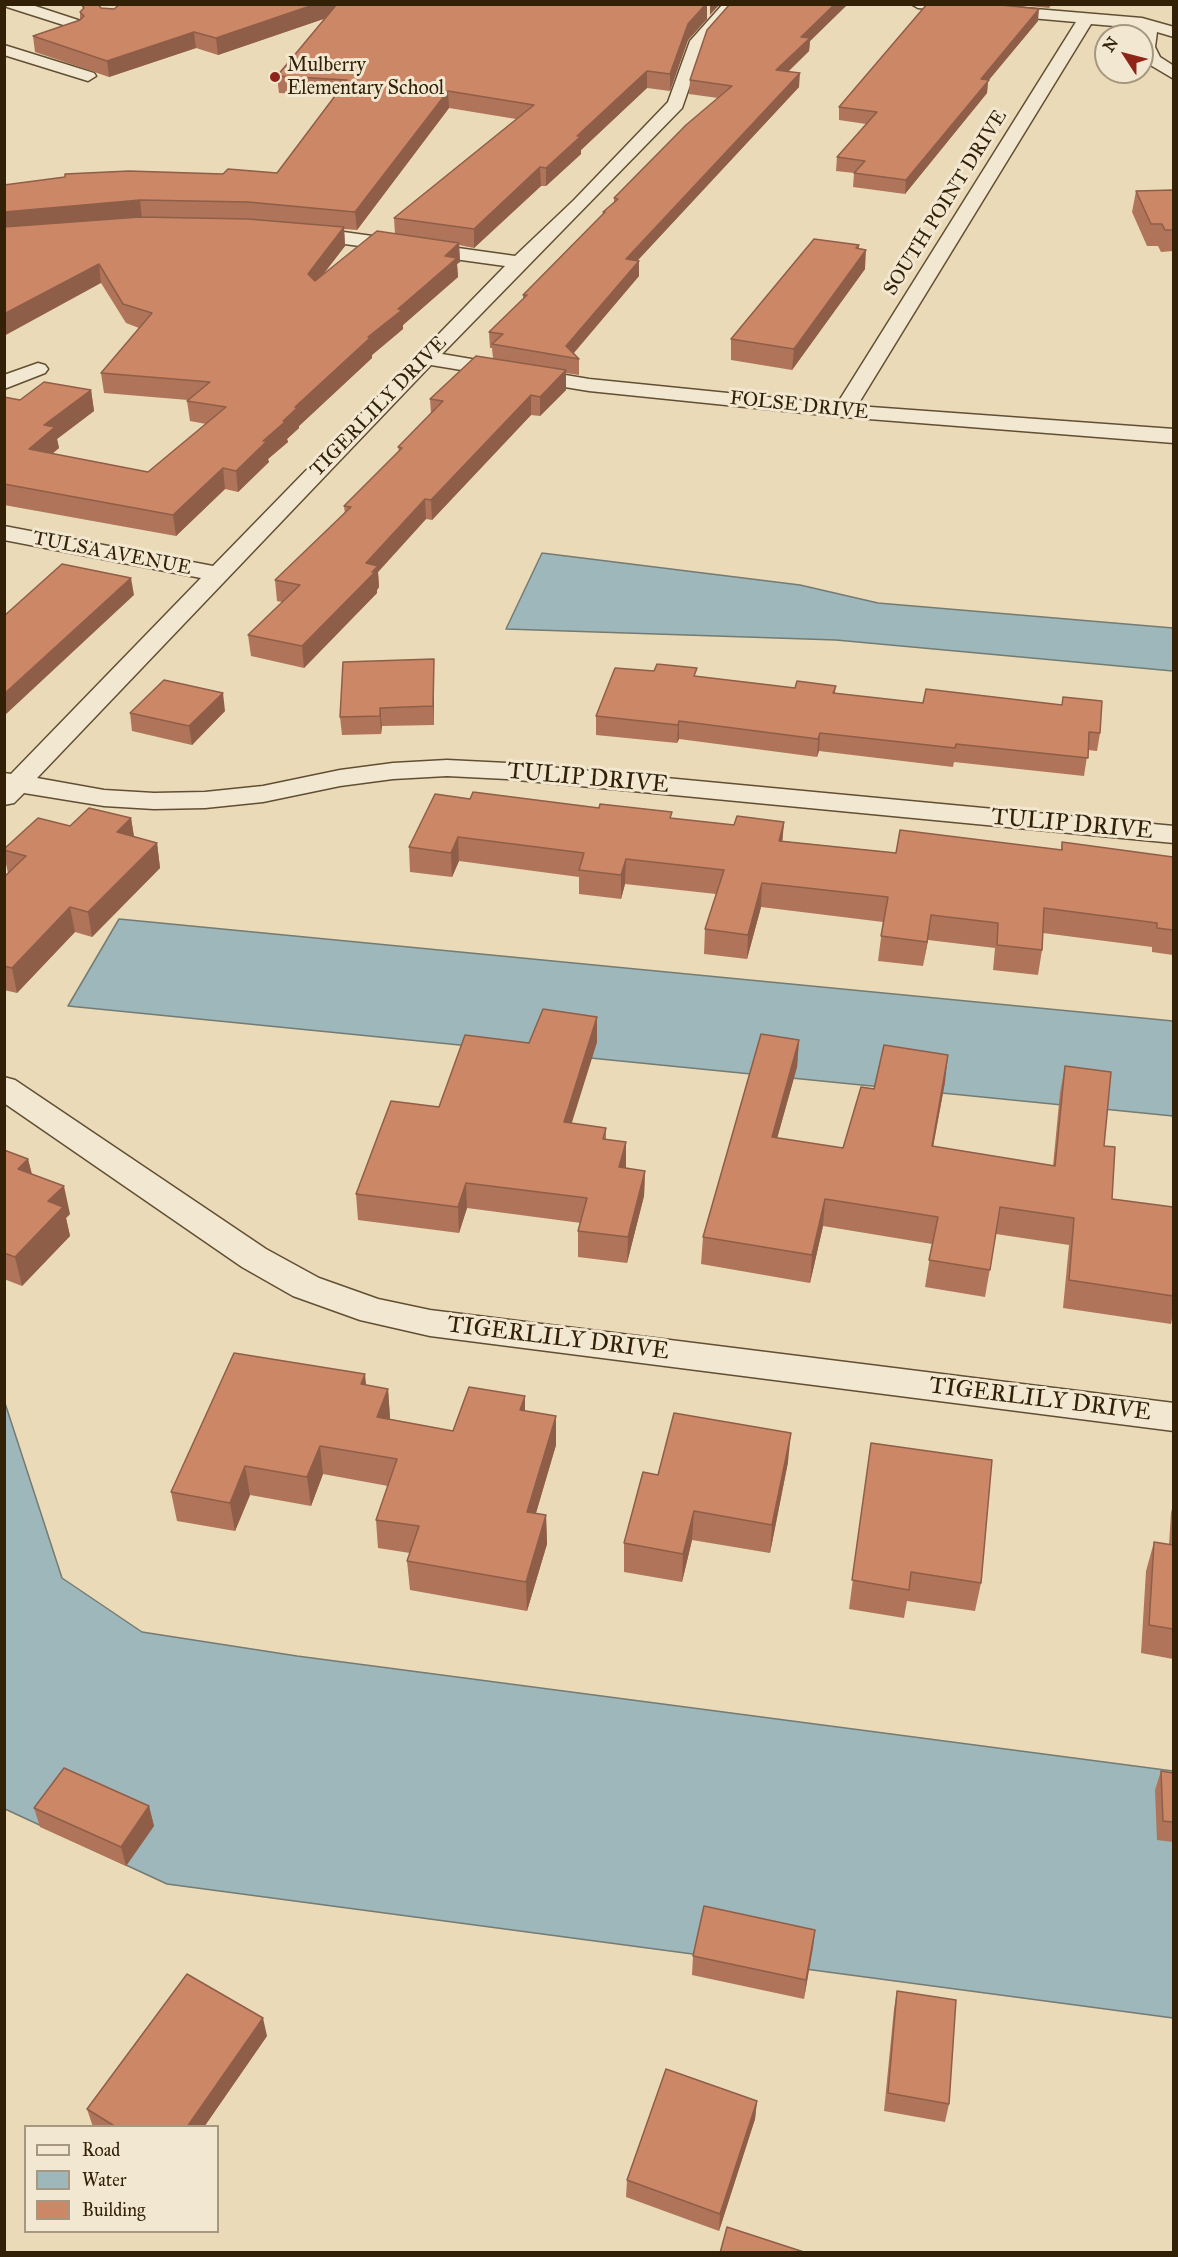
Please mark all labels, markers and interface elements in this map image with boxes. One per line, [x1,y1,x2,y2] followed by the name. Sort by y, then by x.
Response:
[1094,24,1154,84] north arrow
[1099,33,1122,55] text: N
[287,54,444,101] place label: Mulberry Elementary School
[268,70,282,84] marker: Mulberry Elementary School
[879,106,1013,300] street label: SOUTH POINT DRIVE
[306,332,452,482] street label: TIGERLILY DRIVE
[728,387,870,425] street label: FOLSE DRIVE
[31,527,193,581] street label: TULSA AVENUE
[506,758,670,800] street label: TULIP DRIVE
[990,804,1154,846] street label: TULIP DRIVE
[445,1311,671,1367] street label: TIGERLILY DRIVE
[927,1372,1153,1428] street label: TIGERLILY DRIVE
[24,2125,219,2233] legend
[82,2139,120,2161] text: Road
[82,2169,126,2191] text: Water
[82,2199,145,2221] text: Building

